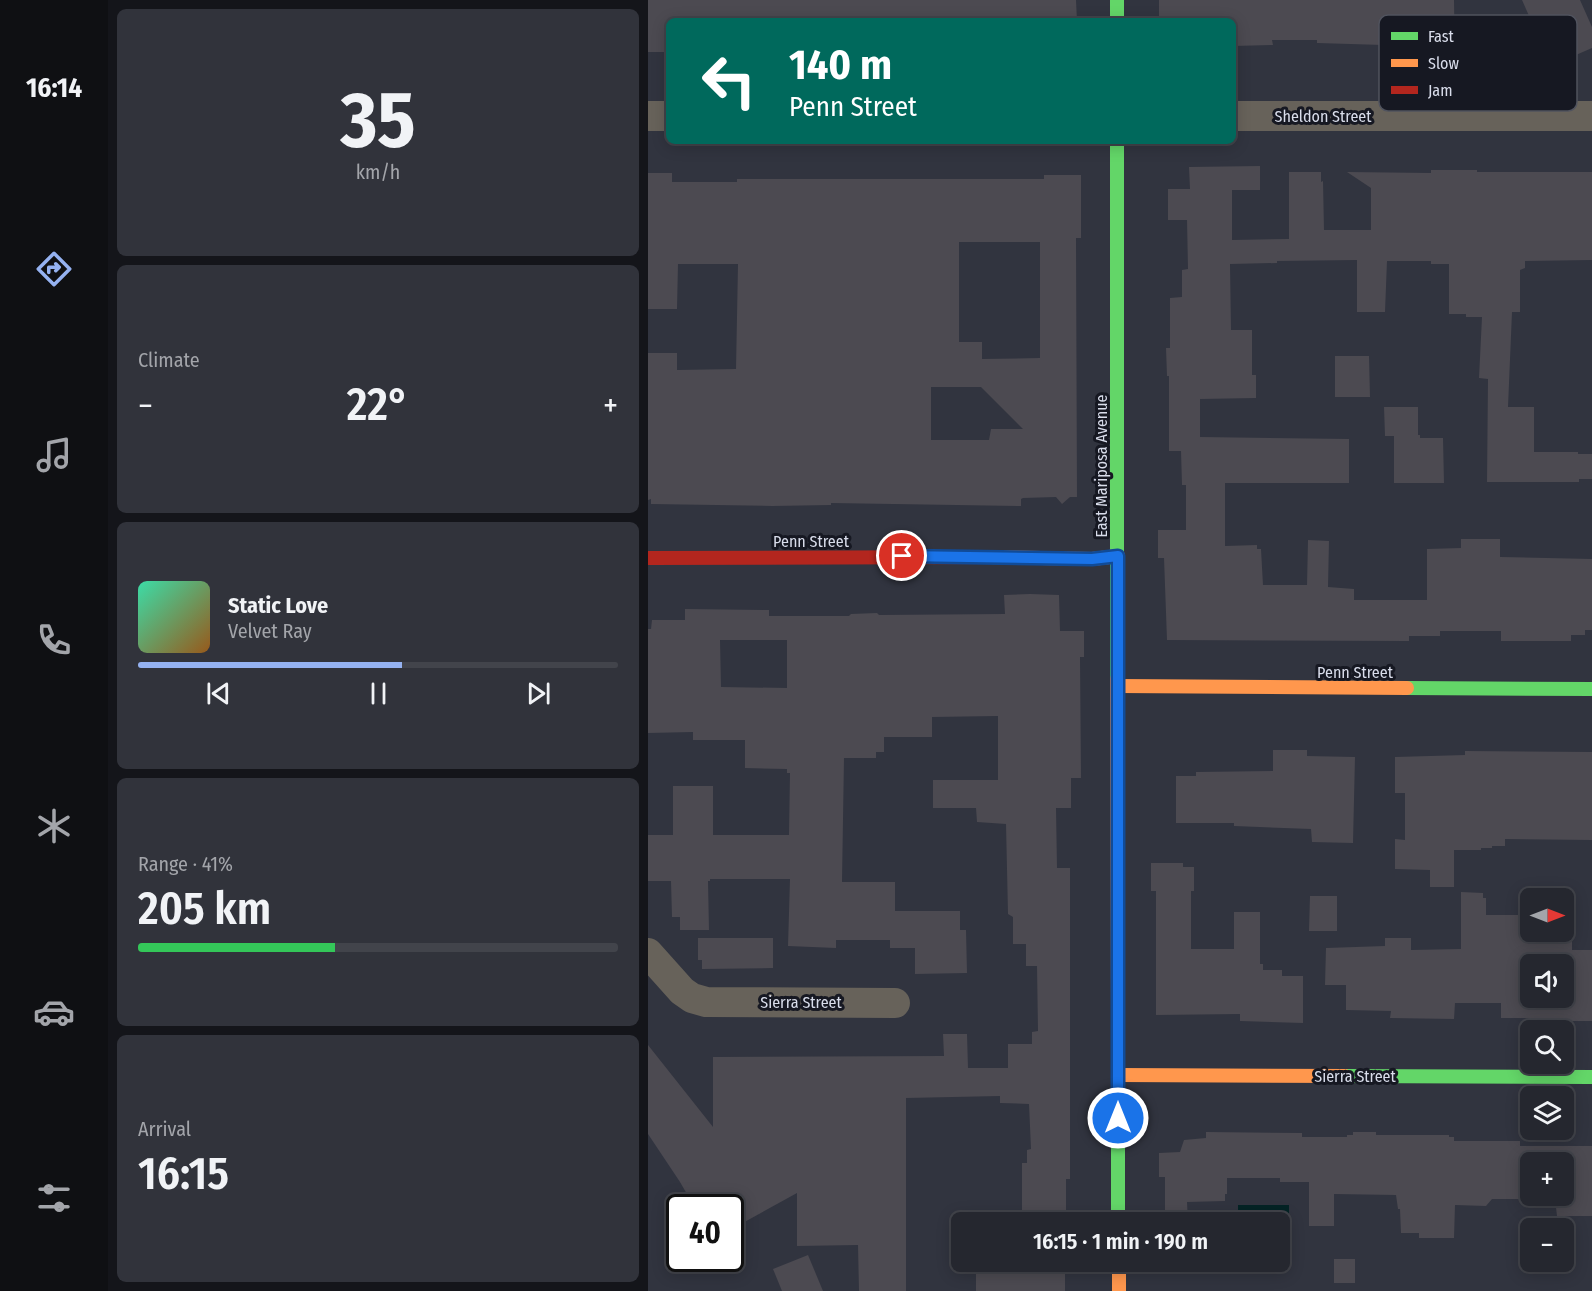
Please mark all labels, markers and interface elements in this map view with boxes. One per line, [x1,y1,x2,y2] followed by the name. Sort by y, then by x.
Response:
[1379,15,1577,111] legend
[1428,27,1455,46] text: Fast
[789,40,892,90] text: 140 m
[690,42,768,120] icon: left
[1428,54,1459,73] text: Slow
[26,72,82,104] text: 16:14
[340,74,416,168] text: 35
[1428,81,1453,100] text: Jam
[789,91,917,123] text: Penn Street
[1275,107,1372,126] street label: Sheldon Street
[356,160,400,184] text: km/h
[33,248,75,290] icon: directions
[138,348,200,372] text: Climate
[347,378,409,432] text: 22°
[138,386,153,426] text: −
[603,386,618,426] text: +
[1092,394,1111,538] street label: East Mariposa Avenue
[33,434,75,476] icon: music
[876,530,927,581] pin
[773,532,850,551] street label: Penn Street
[885,539,918,572] icon: arrive
[228,592,328,619] text: Static Love
[33,619,75,661] icon: phone
[228,619,312,643] text: Velvet Ray
[1317,663,1394,682] street label: Penn Street
[202,677,235,710] icon: previous
[362,677,395,710] icon: pause
[522,677,555,710] icon: next
[33,805,75,847] icon: climate
[138,852,233,876] text: Range · 41%
[138,882,271,936] text: 205 km
[1520,888,1574,942] north arrow
[1520,888,1574,1272] map controls
[1520,954,1574,1008] button: sound
[33,991,75,1033] icon: car
[760,993,843,1012] street label: Sierra Street
[1520,1020,1574,1074] button: search
[1314,1067,1397,1086] street label: Sierra Street
[1086,1086,1150,1150] position arrow
[1520,1086,1574,1140] button: layers
[138,1117,191,1141] text: Arrival
[138,1147,229,1201] text: 16:15
[1520,1152,1574,1206] button: +
[33,1177,75,1219] icon: filters
[666,1194,744,1272] speed limit sign: 40
[1520,1218,1574,1272] button: −
[1033,1228,1208,1255] text: 16:15 · 1 min · 190 m

